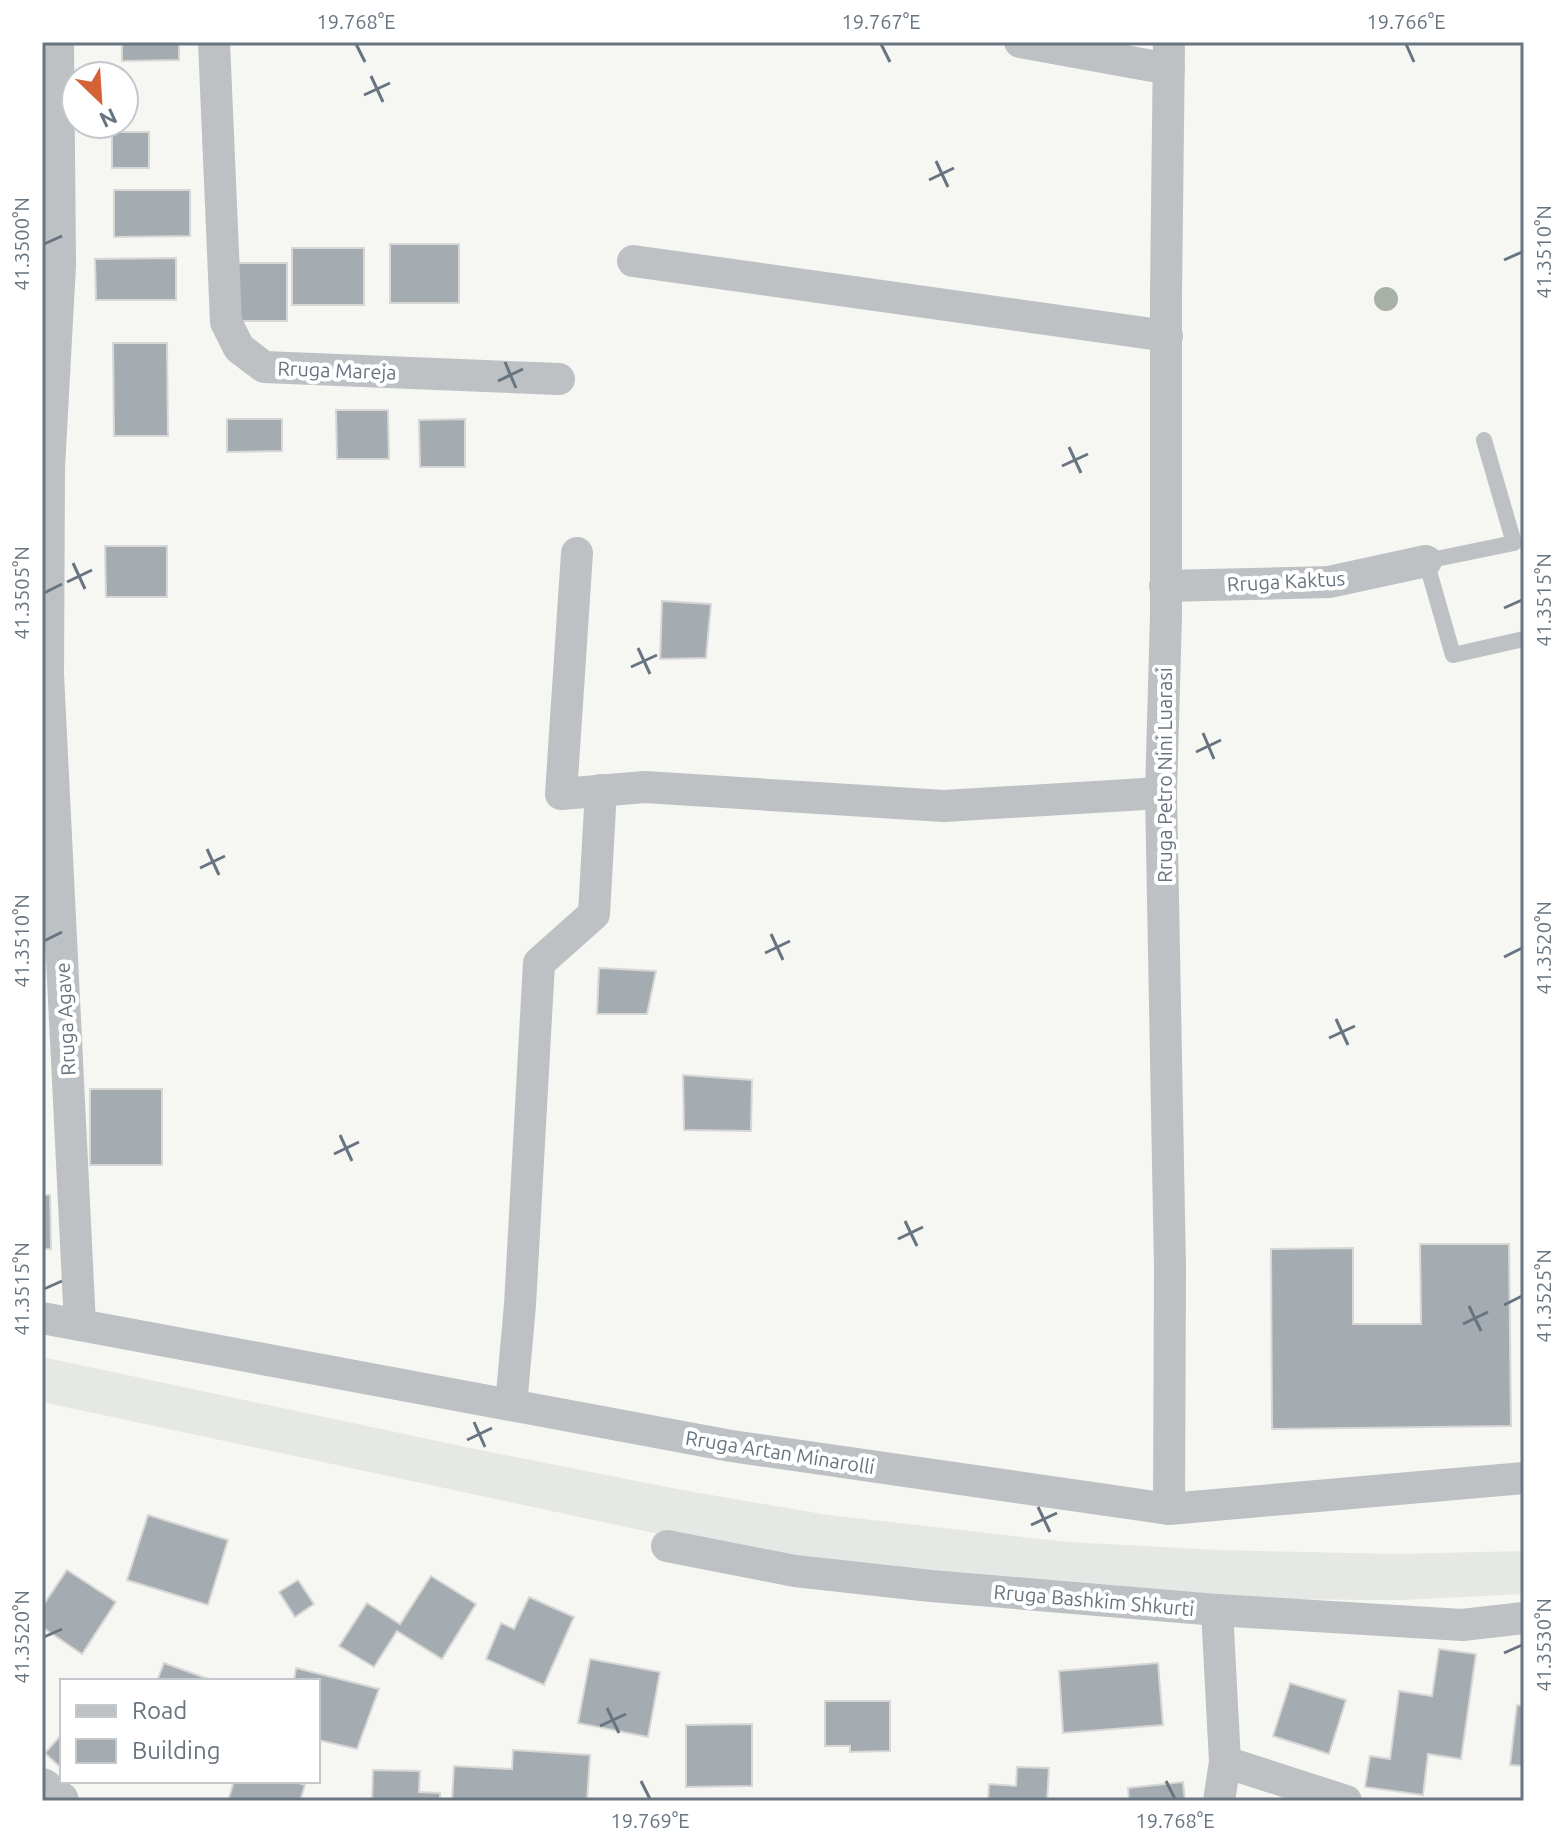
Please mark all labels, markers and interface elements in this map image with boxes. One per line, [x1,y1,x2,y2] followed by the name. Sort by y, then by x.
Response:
[317,10,396,33] text: 19.768°E
[842,10,921,33] text: 19.767°E
[1367,10,1446,33] text: 19.766°E
[60,60,140,140] north arrow
[96,104,121,133] text: N
[10,197,33,291] text: 41.3500°N
[1532,205,1555,299] text: 41.3510°N
[277,356,397,384] street label: Rruga Mareja
[10,546,33,640] text: 41.3505°N
[1532,553,1555,647] text: 41.3515°N
[1226,566,1346,596] street label: Rruga Kaktus
[1153,667,1176,883] street label: Rruga Petro Nini Luarasi
[10,894,33,988] text: 41.3510°N
[1532,901,1555,995] text: 41.3520°N
[51,962,79,1076] street label: Rruga Agave
[10,1242,33,1336] text: 41.3515°N
[1532,1249,1555,1343] text: 41.3525°N
[684,1426,876,1478] street label: Rruga Artan Minarolli
[993,1580,1195,1620] street label: Rruga Bashkim Shkurti
[10,1590,33,1684] text: 41.3520°N
[1532,1598,1555,1692] text: 41.3530°N
[60,1679,320,1783] legend
[132,1697,187,1724] text: Road
[132,1737,220,1764] text: Building
[611,1809,690,1832] text: 19.769°E
[1136,1809,1215,1832] text: 19.768°E

